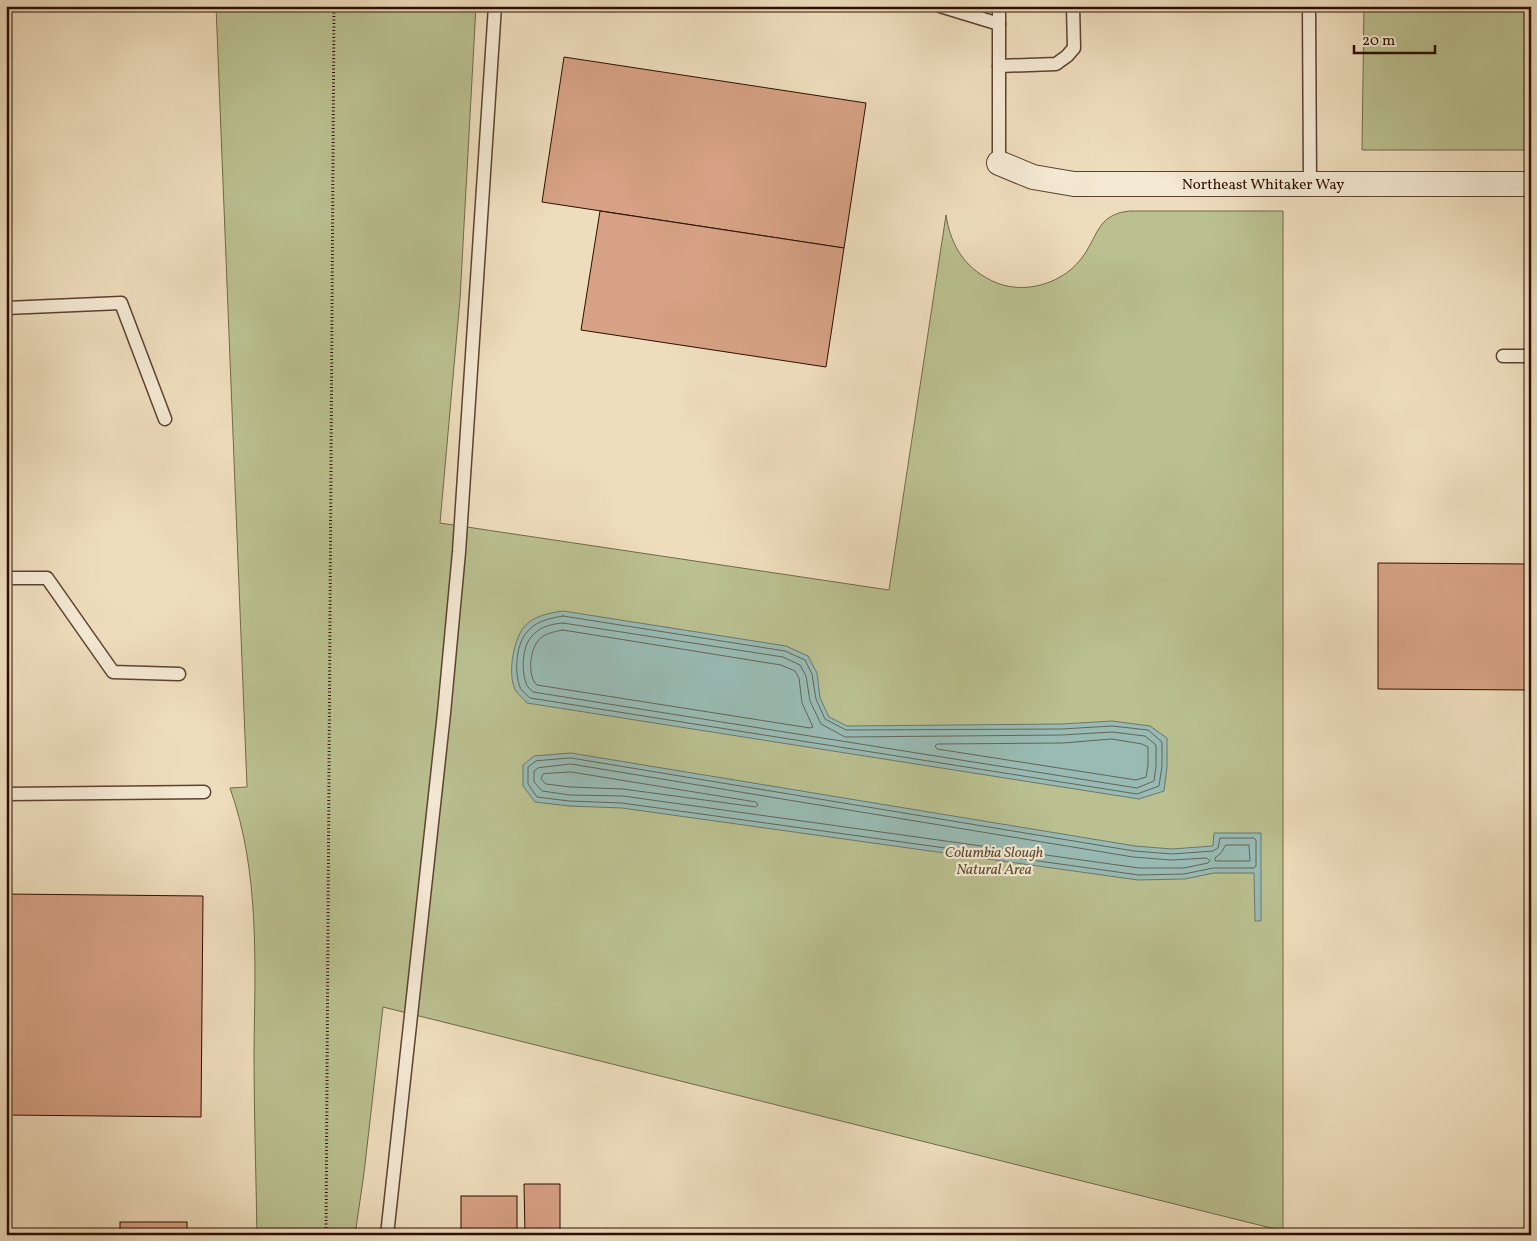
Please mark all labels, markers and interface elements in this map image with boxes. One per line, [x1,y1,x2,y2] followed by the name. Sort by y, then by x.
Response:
[1354,22,1436,54] scale bar
[1362,31,1395,52] text: 20 m
[1182,175,1344,196] street label: Northeast Whitaker Way
[945,843,1043,881] park label: Columbia Slough Natural Area

